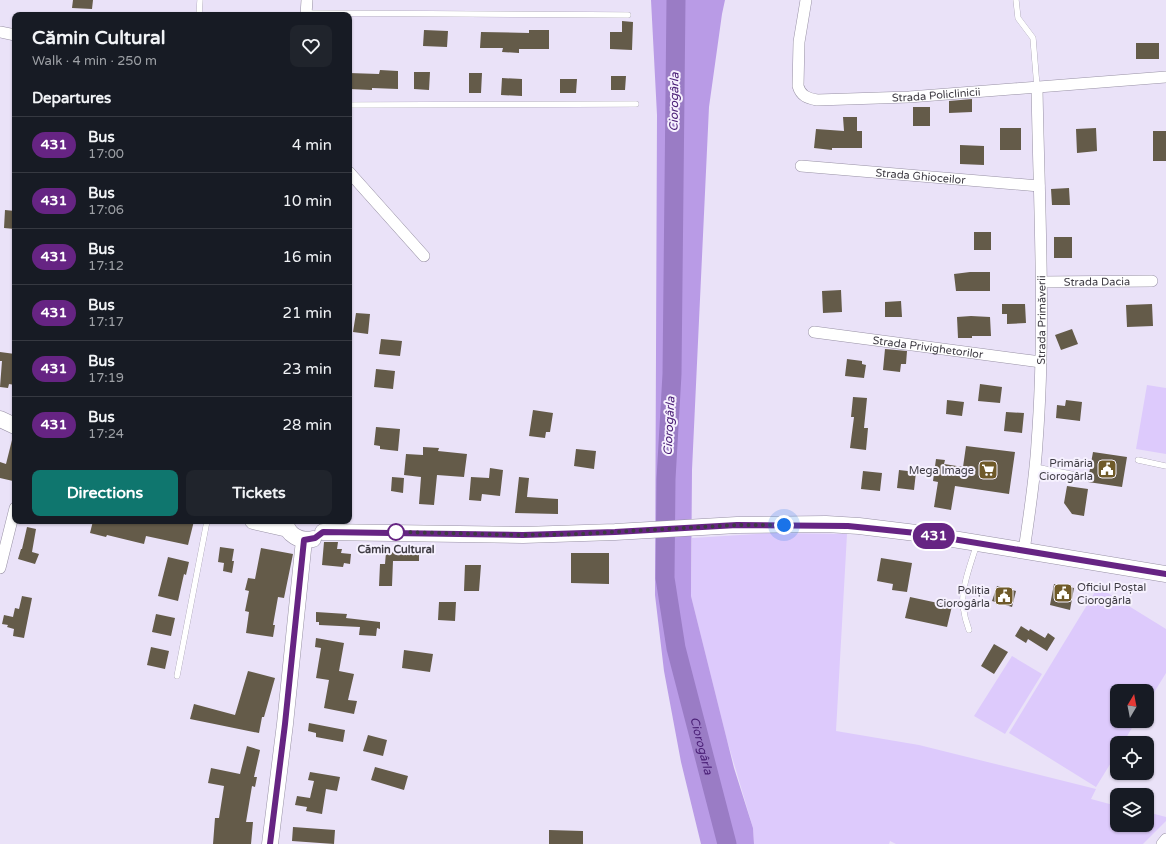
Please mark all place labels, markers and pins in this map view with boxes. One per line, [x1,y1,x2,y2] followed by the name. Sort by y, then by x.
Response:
[1039,457,1093,483] place label: Primăria Ciorogârla
[1096,458,1118,480] public building icon: Primăria Ciorogârla
[977,459,999,481] supermarket icon: Mega Image
[909,464,974,477] place label: Mega Image
[387,523,405,541] marker: Cămin Cultural
[357,543,435,556] place label: Cămin Cultural
[1077,581,1146,607] place label: Oficiul Poștal Ciorogârla
[1052,582,1074,604] public building icon: Oficiul Poștal Ciorogârla
[936,584,990,610] place label: Poliția Ciorogârla
[993,585,1015,607] public building icon: Poliția Ciorogârla

